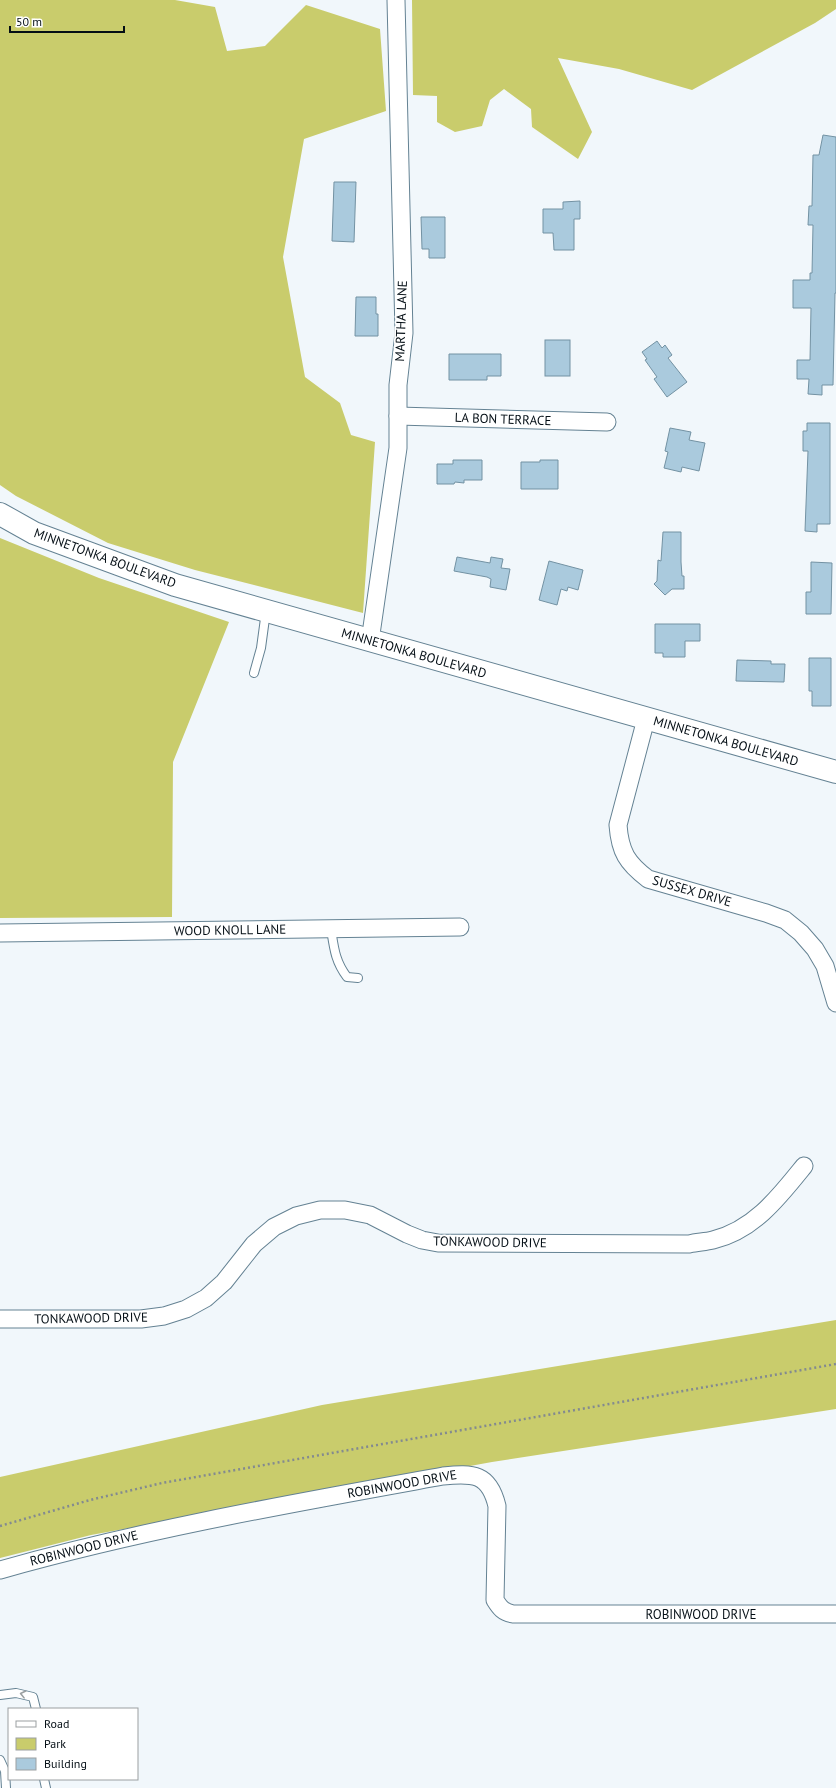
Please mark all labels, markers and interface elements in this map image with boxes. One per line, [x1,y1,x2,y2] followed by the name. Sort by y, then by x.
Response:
[10,8,124,34] scale bar
[16,14,42,29] text: 50 m
[391,280,411,362] street label: MARTHA LANE
[454,409,552,429] street label: LA BON TERRACE
[32,524,178,592] street label: MINNETONKA BOULEVARD
[339,624,489,682] street label: MINNETONKA BOULEVARD
[651,712,801,770] street label: MINNETONKA BOULEVARD
[650,872,734,910] street label: SUSSEX DRIVE
[174,921,286,939] street label: WOOD KNOLL LANE
[433,1233,547,1251] street label: TONKAWOOD DRIVE
[34,1309,148,1327] street label: TONKAWOOD DRIVE
[346,1466,458,1502] street label: ROBINWOOD DRIVE
[28,1526,140,1570] street label: ROBINWOOD DRIVE
[646,1606,756,1623] street label: ROBINWOOD DRIVE
[19,1691,26,1699] one-way arrow
[8,1708,138,1780] legend
[44,1716,69,1731] text: Road
[44,1736,66,1751] text: Park
[44,1756,87,1771] text: Building

